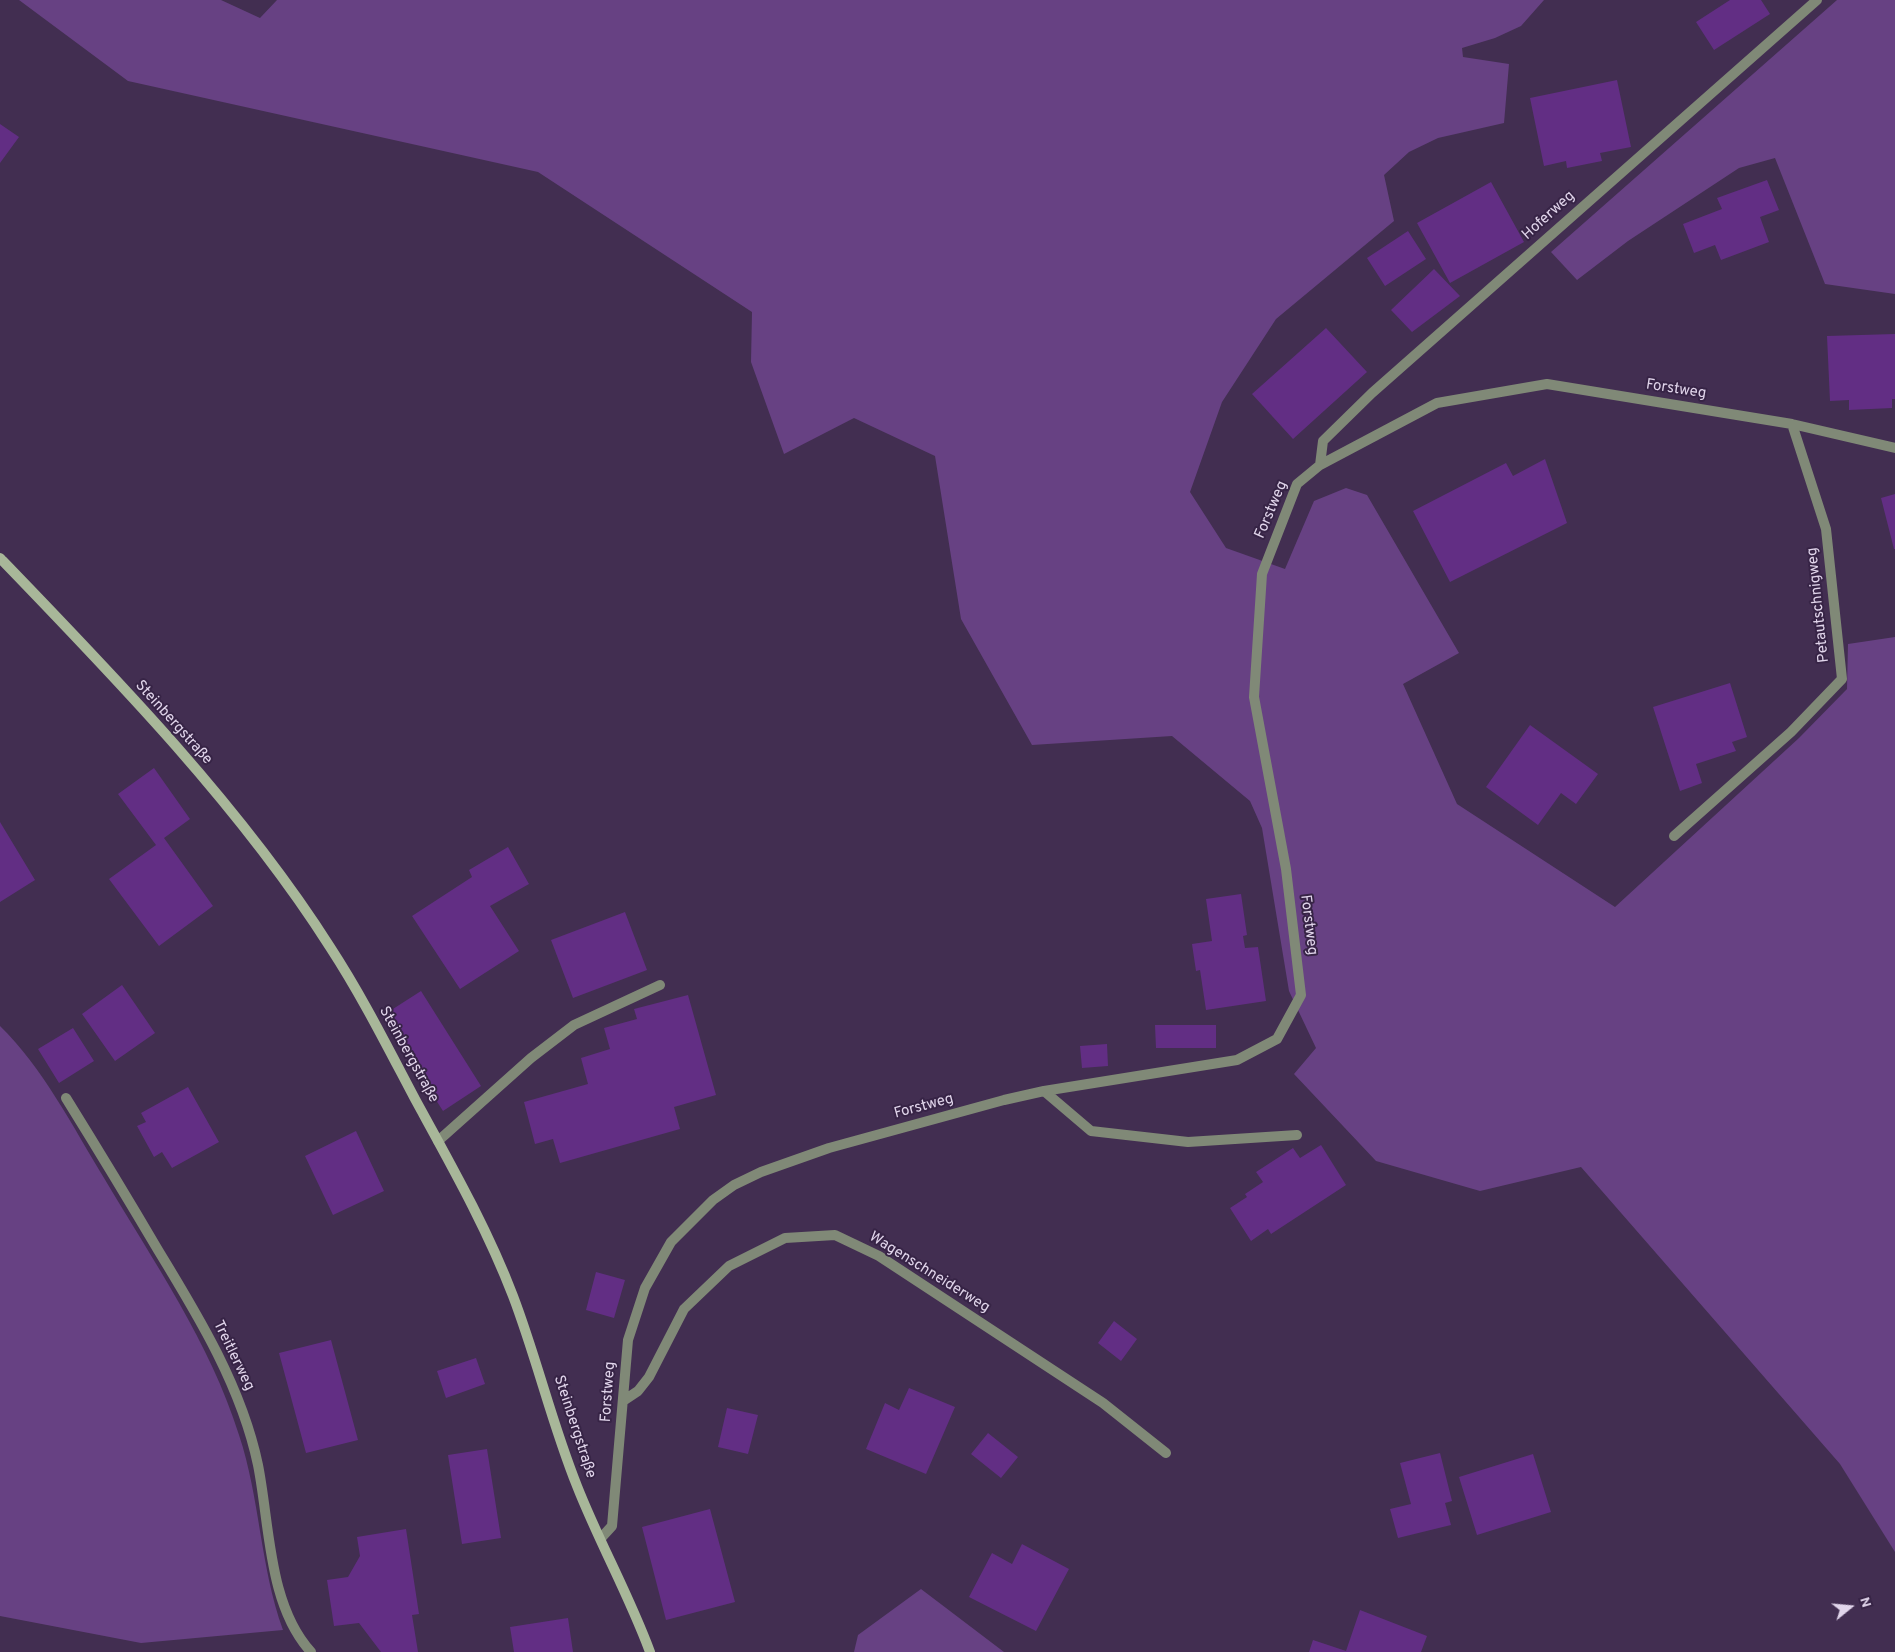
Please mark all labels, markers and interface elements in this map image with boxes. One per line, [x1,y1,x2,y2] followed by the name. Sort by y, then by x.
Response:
[1519,188,1579,244] street label: Hoferweg
[1645,376,1707,404] street label: Forstweg
[1252,478,1292,542] street label: Forstweg
[1804,546,1834,664] street label: Petautschnigweg
[130,677,216,769] street label: Steinbergstraße
[1295,894,1321,956] street label: Forstweg
[374,1004,442,1106] street label: Steinbergstraße
[892,1090,956,1124] street label: Forstweg
[865,1229,993,1317] street label: Wagenschneiderweg
[208,1318,258,1394] street label: Treitlerweg
[598,1361,620,1423] street label: Forstweg
[549,1373,599,1481] street label: Steinbergstraße
[1825,1582,1875,1632] north arrow
[1855,1595,1874,1610] text: N

